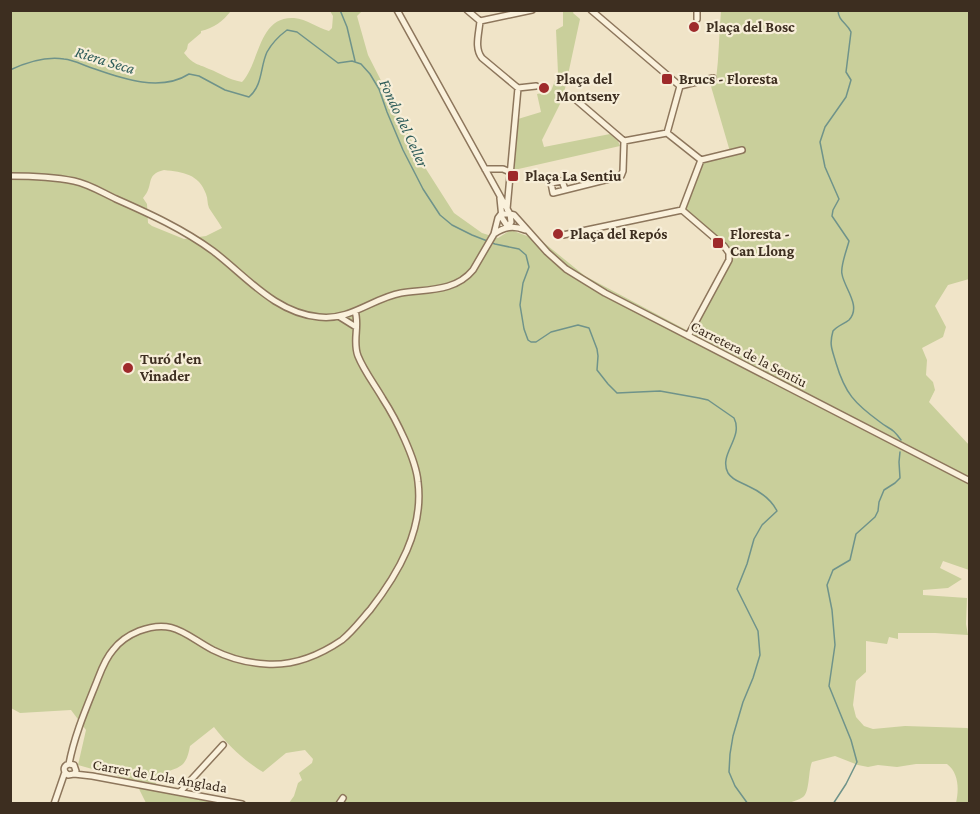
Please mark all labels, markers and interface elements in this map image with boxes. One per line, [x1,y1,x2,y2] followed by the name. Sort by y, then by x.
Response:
[706,19,795,35] place label: Plaça del Bosc
[687,20,701,34] marker: Plaça del Bosc
[73,43,137,77] water label: Riera Seca
[556,71,620,104] place label: Plaça del Montseny
[679,71,779,87] place label: Brucs - Floresta
[660,72,674,86] marker: Brucs - Floresta
[376,76,432,170] water label: Fondo del Celler
[537,81,551,95] marker: Plaça del Montseny
[525,168,622,184] place label: Plaça La Sentiu
[506,169,520,183] marker: Plaça La Sentiu
[570,226,667,242] place label: Plaça del Repós
[730,226,795,259] place label: Floresta - Can Llong
[551,227,565,241] marker: Plaça del Repós
[711,236,725,250] marker: Floresta - Can Llong
[688,318,810,390] street label: Carretera de la Sentiu
[139,351,202,384] place label: Turó d'en Vinader
[121,361,135,375] marker: Turó d'en Vinader
[91,756,229,797] street label: Carrer de Lola Anglada

